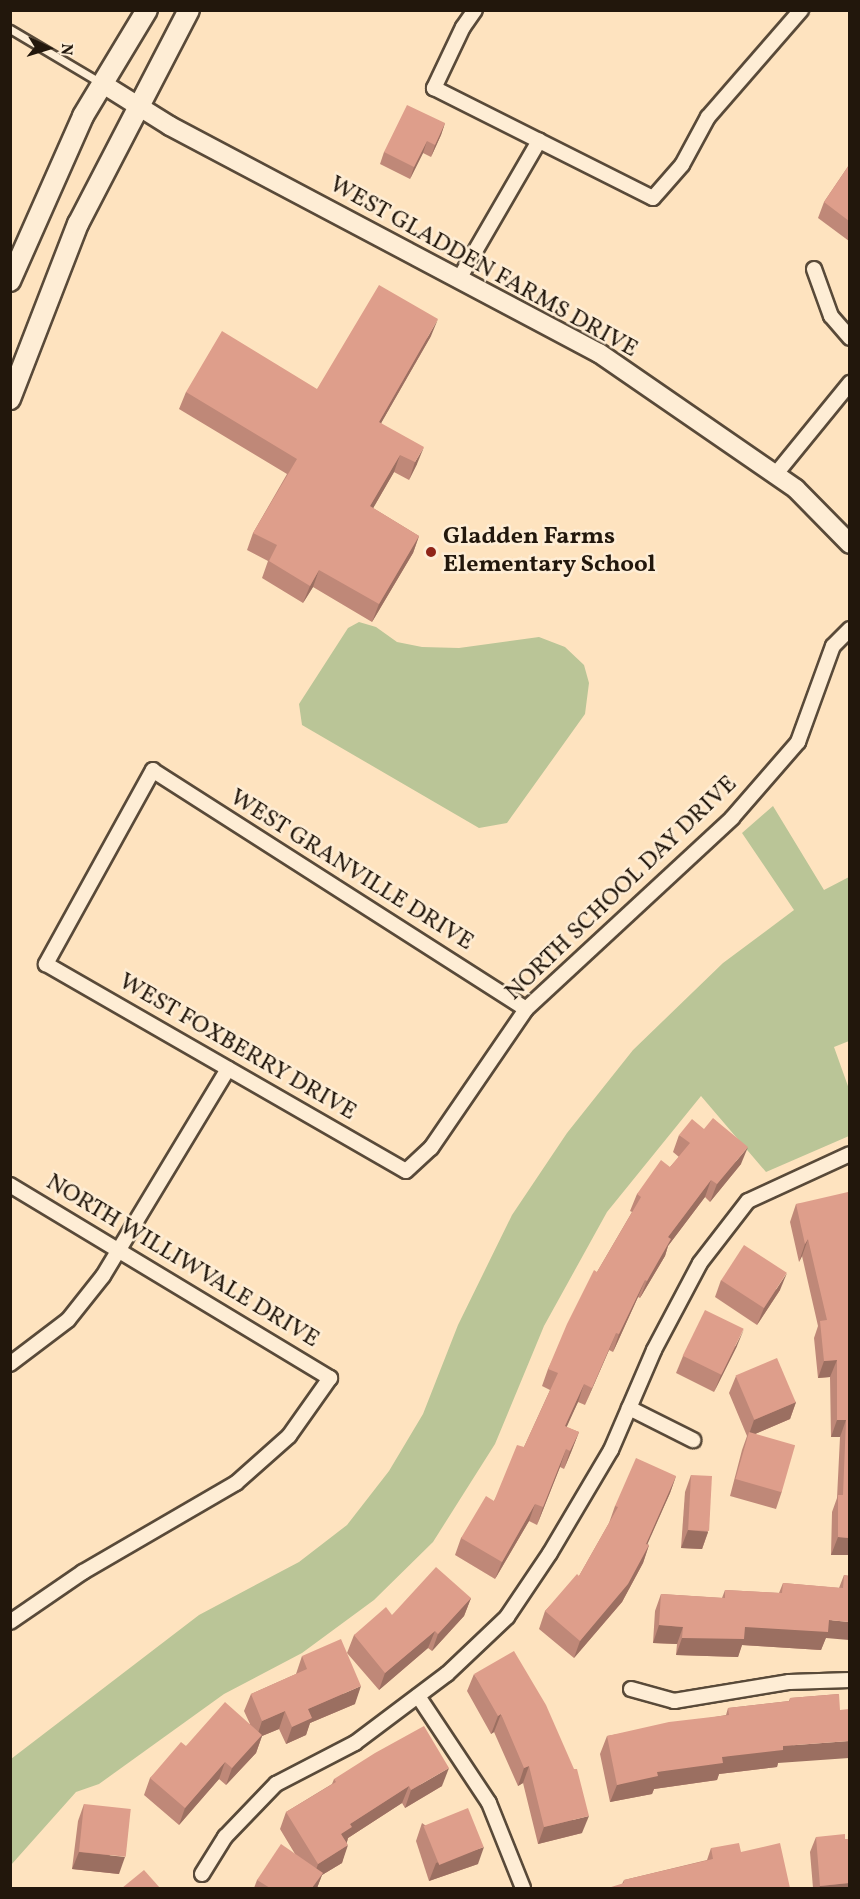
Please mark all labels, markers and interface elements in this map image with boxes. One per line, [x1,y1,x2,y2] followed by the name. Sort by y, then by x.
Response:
[18,18,78,78] north arrow
[55,43,77,56] text: N
[324,171,642,365] street label: WEST GLADDEN FARMS DRIVE
[443,524,656,580] place label: Gladden Farms Elementary School
[424,545,438,559] marker: Gladden Farms Elementary School
[500,770,744,1008] street label: NORTH SCHOOL DAY DRIVE
[224,784,478,958] street label: WEST GRANVILLE DRIVE
[113,968,361,1128] street label: WEST FOXBERRY DRIVE
[40,1169,324,1355] street label: NORTH WILLIWVALE DRIVE

